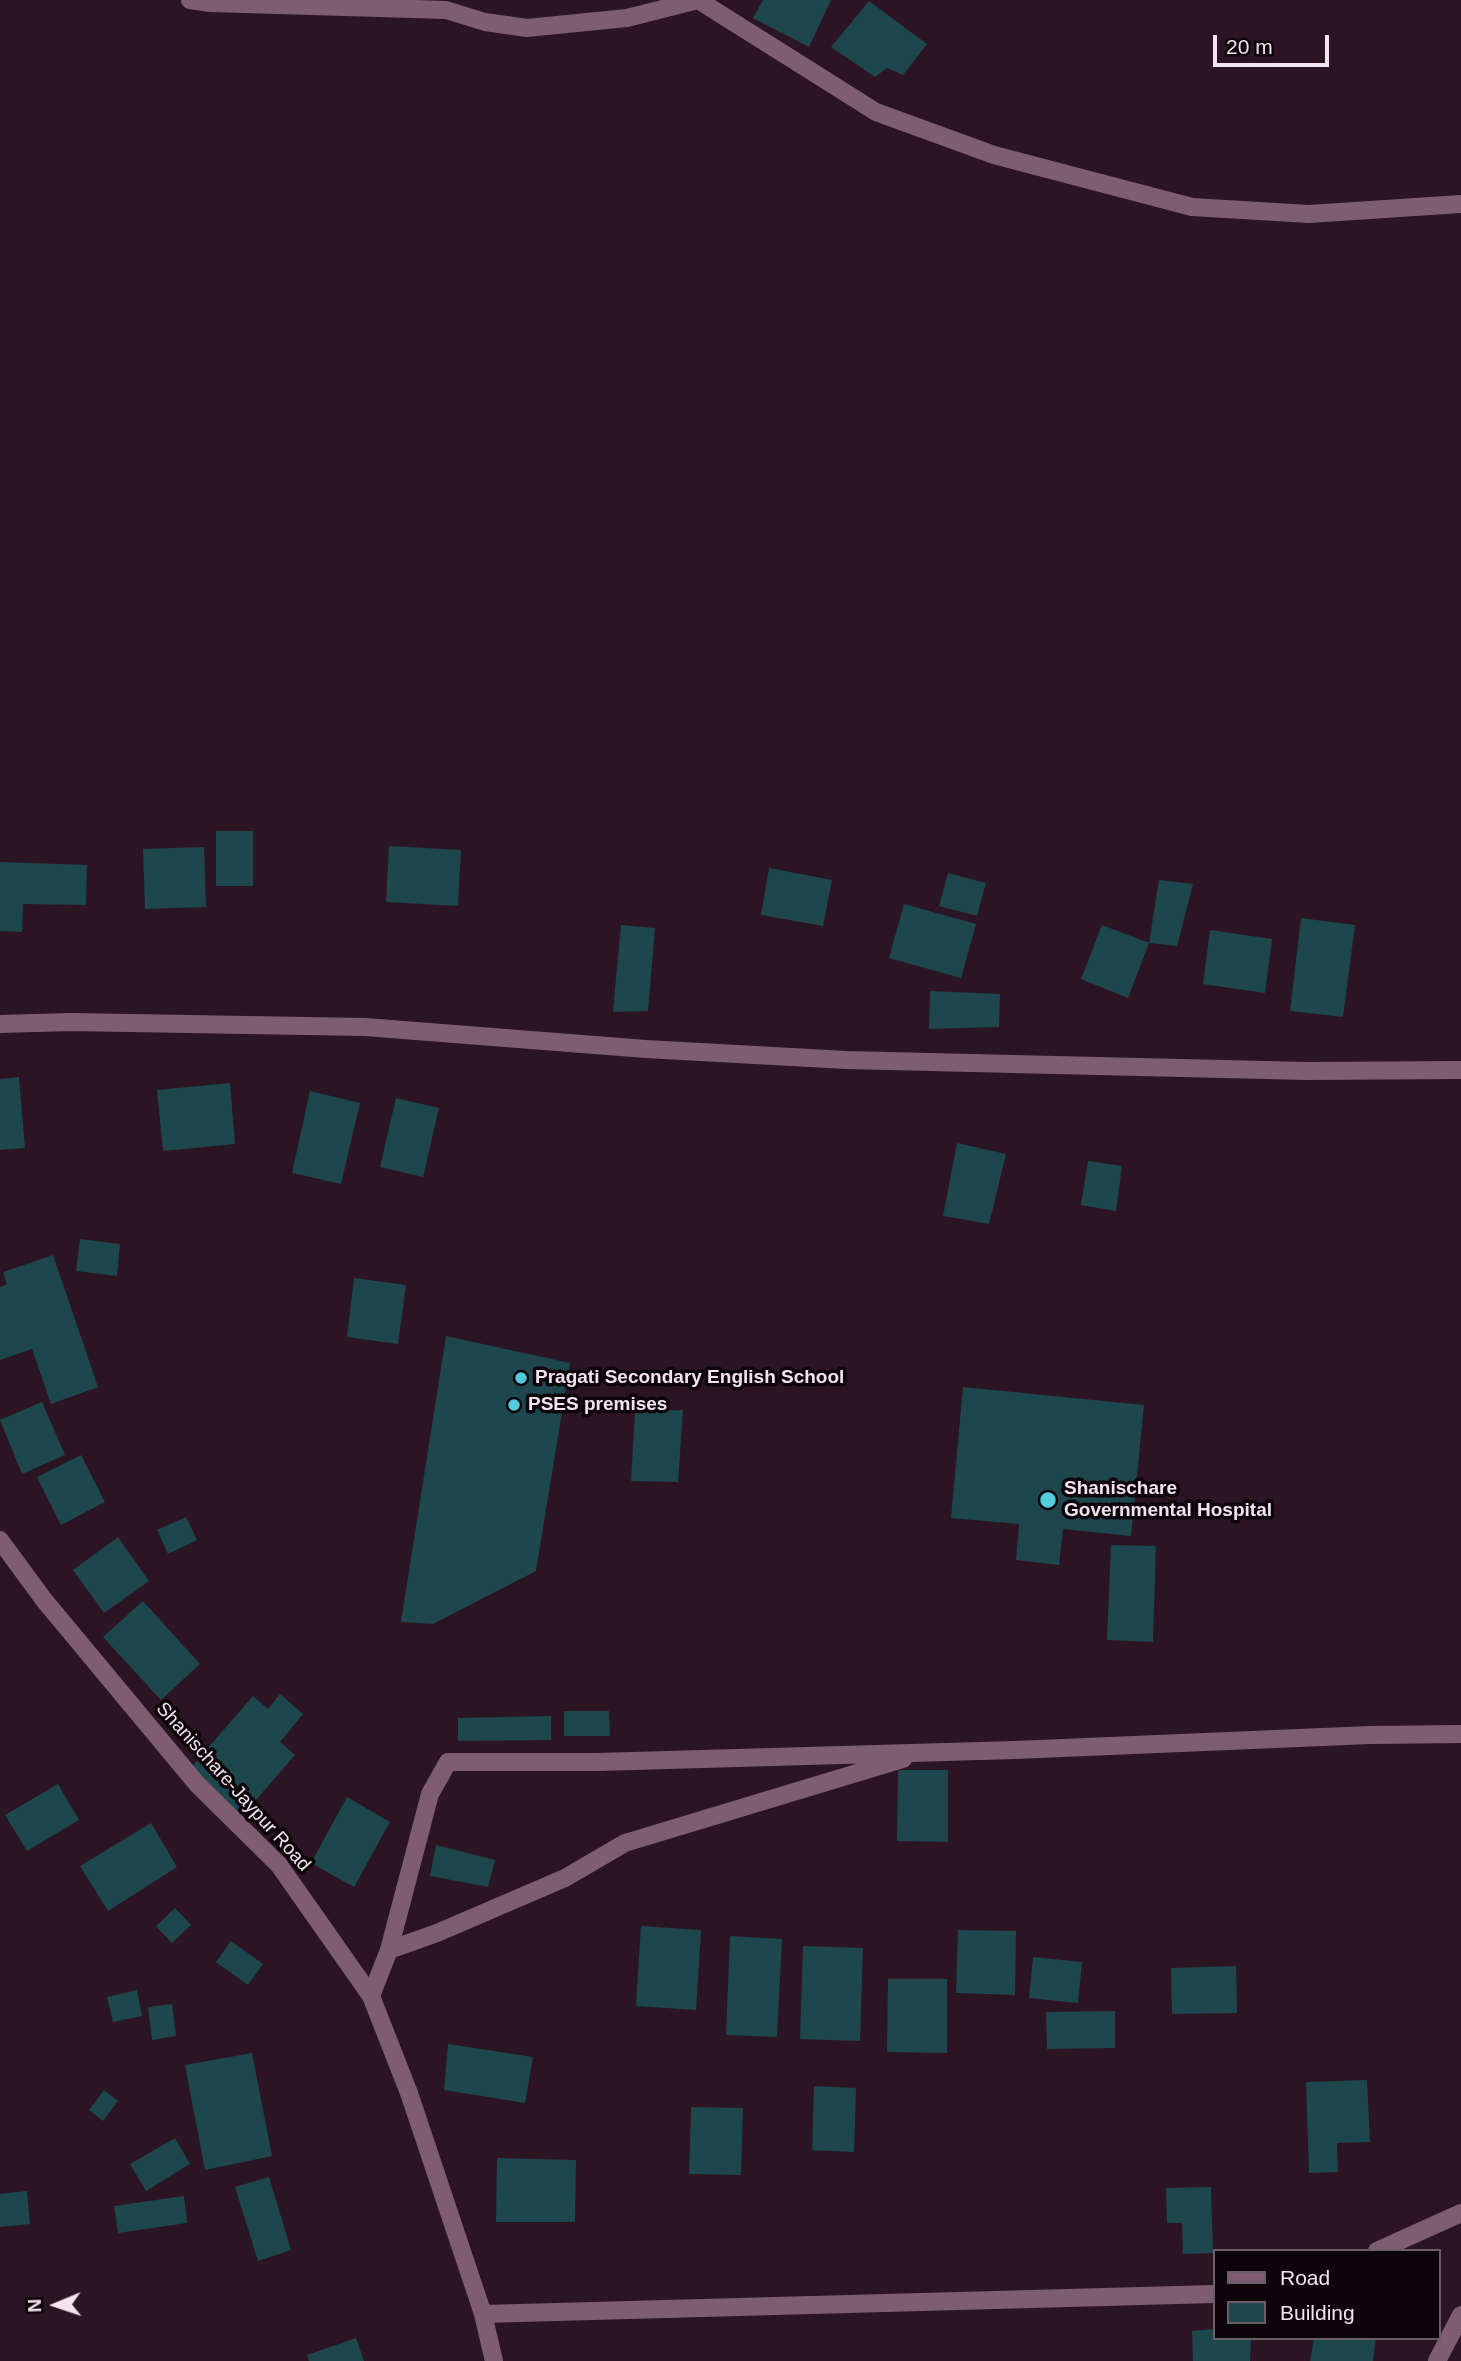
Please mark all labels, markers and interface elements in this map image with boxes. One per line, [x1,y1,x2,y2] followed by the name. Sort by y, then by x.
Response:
[1216,21,1332,65] scale bar
[1226,35,1273,58] text: 20 m
[535,1367,844,1389] place label: Pragati Secondary English School
[513,1370,529,1386] marker: Pragati Secondary English School
[528,1394,667,1416] place label: PSES premises
[506,1397,522,1413] marker: PSES premises
[1064,1478,1272,1522] place label: Shanischare Governmental Hospital
[1038,1490,1058,1510] marker: Shanischare Governmental Hospital
[151,1698,315,1876] street label: Shanischare-Jaypur Road
[1212,2249,1440,2340] legend
[1280,2266,1330,2289] text: Road
[21,2270,91,2340] north arrow
[24,2299,45,2313] text: N
[1280,2301,1355,2324] text: Building

